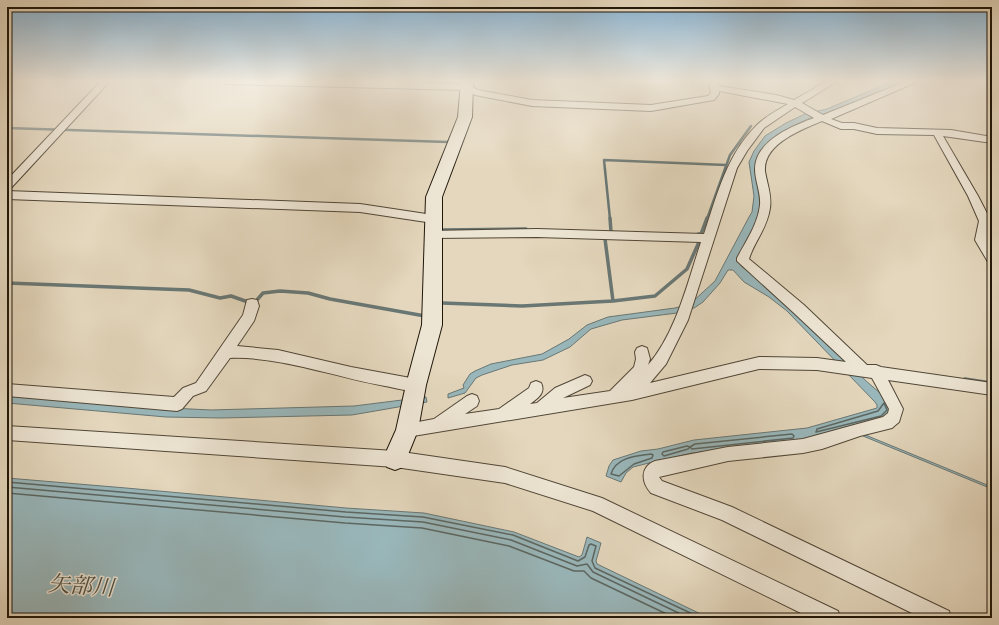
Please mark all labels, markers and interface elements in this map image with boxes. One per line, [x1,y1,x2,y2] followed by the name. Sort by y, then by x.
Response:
[47,569,117,603] water label: 矢部川

